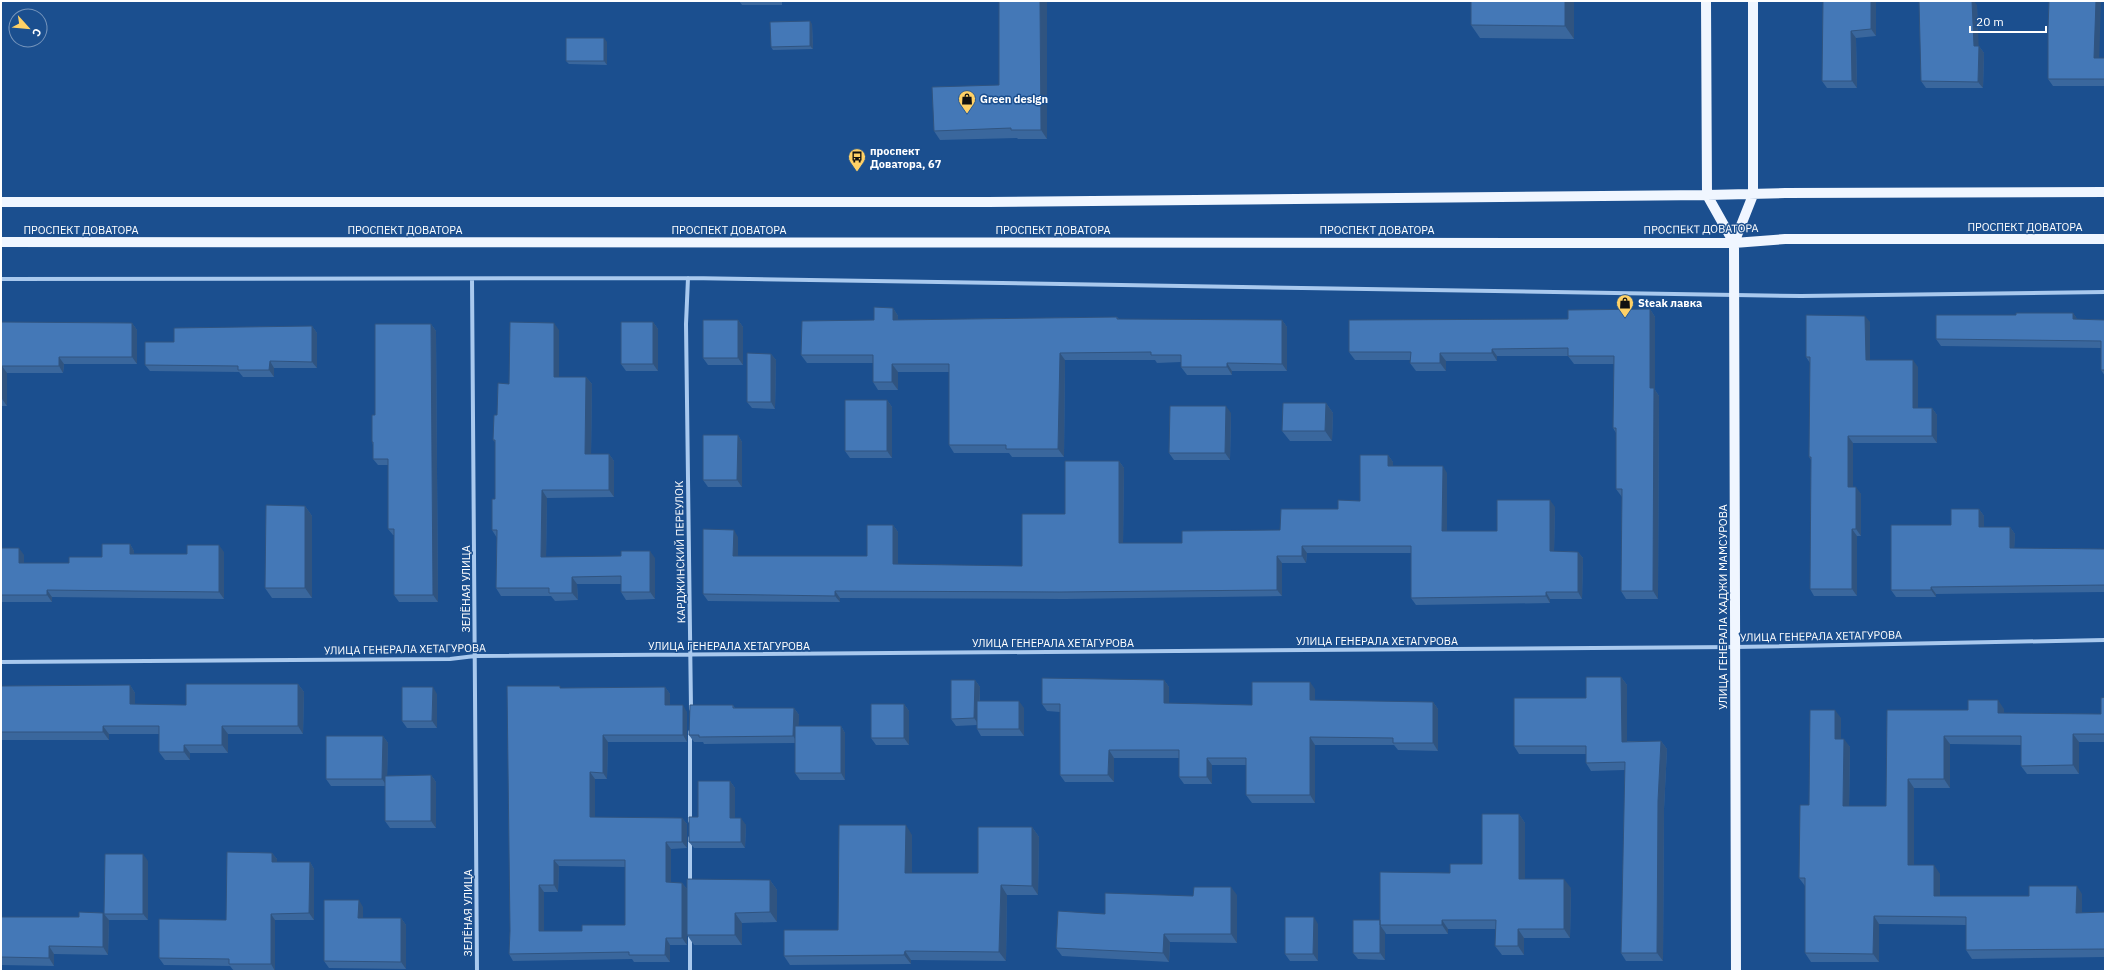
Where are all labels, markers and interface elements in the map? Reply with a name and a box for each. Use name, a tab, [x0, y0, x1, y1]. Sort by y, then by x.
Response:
north arrow	[8, 8, 48, 48]
scale bar	[1970, 8, 2046, 34]
text: 20 m	[1976, 14, 2004, 29]
text: С	[29, 26, 45, 39]
shop icon: Green design	[957, 89, 977, 114]
place label: Green design	[980, 92, 1048, 106]
place label: проспект Доватора, 67	[870, 144, 942, 171]
bus stop icon: проспект Доватора, 67	[847, 147, 867, 172]
street label: ПРОСПЕКТ ДОВАТОРА	[1967, 220, 2083, 234]
street label: ПРОСПЕКТ ДОВАТОРА	[1643, 221, 1759, 237]
street label: ПРОСПЕКТ ДОВАТОРА	[23, 223, 139, 237]
street label: ПРОСПЕКТ ДОВАТОРА	[347, 223, 463, 237]
street label: ПРОСПЕКТ ДОВАТОРА	[671, 223, 787, 237]
street label: ПРОСПЕКТ ДОВАТОРА	[995, 223, 1111, 237]
street label: ПРОСПЕКТ ДОВАТОРА	[1319, 223, 1435, 237]
shop icon: Steak лавка	[1615, 293, 1635, 318]
place label: Steak лавка	[1638, 296, 1702, 310]
street label: КАРДЖИНСКИЙ ПЕРЕУЛОК	[672, 481, 688, 623]
street label: УЛИЦА ГЕНЕРАЛА ХАДЖИ МАМСУРОВА	[1716, 504, 1730, 710]
street label: ЗЕЛЁНАЯ УЛИЦА	[459, 545, 473, 633]
street label: УЛИЦА ГЕНЕРАЛА ХЕТАГУРОВА	[1740, 628, 1902, 644]
street label: УЛИЦА ГЕНЕРАЛА ХЕТАГУРОВА	[1296, 634, 1458, 648]
street label: УЛИЦА ГЕНЕРАЛА ХЕТАГУРОВА	[972, 636, 1134, 650]
street label: УЛИЦА ГЕНЕРАЛА ХЕТАГУРОВА	[648, 639, 810, 653]
street label: УЛИЦА ГЕНЕРАЛА ХЕТАГУРОВА	[324, 641, 486, 657]
street label: ЗЕЛЁНАЯ УЛИЦА	[461, 869, 475, 957]

